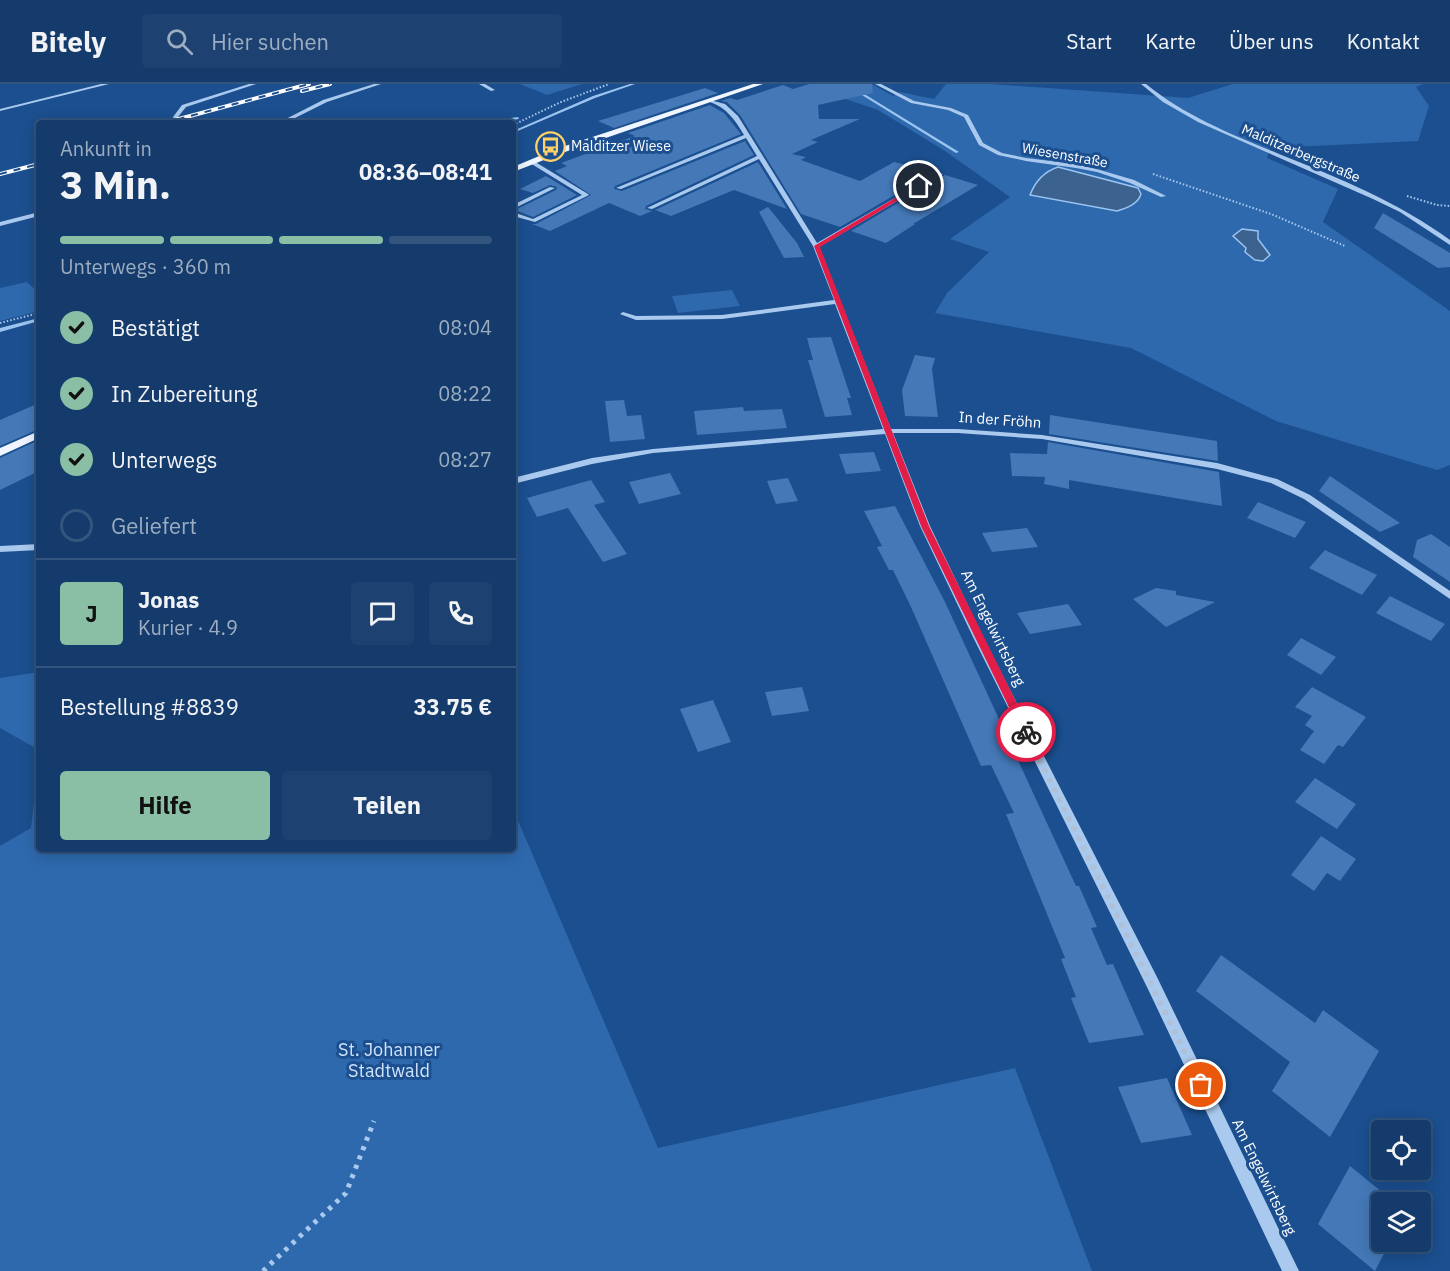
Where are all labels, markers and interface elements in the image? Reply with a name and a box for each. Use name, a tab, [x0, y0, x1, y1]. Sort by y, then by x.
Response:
search box	[142, 14, 562, 68]
text: Bitely	[30, 23, 106, 60]
icon: search	[163, 25, 196, 58]
text: Hier suchen	[211, 27, 329, 56]
text: Start	[1066, 27, 1112, 55]
text: Karte	[1145, 27, 1196, 55]
text: Über uns	[1229, 27, 1314, 55]
text: Kontakt	[1347, 27, 1420, 55]
street label: Malditzerbergstraße	[1239, 120, 1363, 186]
bus stop icon: Malditzer Wiese	[534, 130, 566, 162]
text: Ankunft in	[60, 135, 152, 162]
place label: Malditzer Wiese	[571, 137, 671, 155]
street label: Wiesenstraße	[1021, 139, 1110, 171]
text: 08:36–08:41	[359, 157, 492, 186]
text: 3 Min.	[60, 159, 171, 210]
pin	[893, 160, 944, 211]
icon: home	[902, 169, 935, 202]
text: Unterwegs · 360 m	[60, 253, 231, 280]
icon: check	[60, 311, 93, 344]
text: Bestätigt	[111, 313, 200, 342]
text: 08:04	[438, 314, 492, 341]
icon: check	[60, 377, 93, 410]
text: In Zubereitung	[111, 379, 257, 408]
text: 08:22	[438, 380, 492, 407]
street label: In der Fröhn	[958, 407, 1042, 432]
icon: check	[60, 443, 93, 476]
text: Unterwegs	[111, 445, 218, 474]
text: 08:27	[438, 446, 492, 473]
text: Geliefert	[111, 511, 197, 540]
street label: Am Engelwirtsberg	[957, 567, 1030, 689]
button: chat	[351, 582, 414, 645]
button: phone	[429, 582, 492, 645]
text: Jonas	[138, 585, 199, 614]
text: J	[85, 599, 98, 628]
text: Kurier · 4.9	[138, 614, 238, 641]
text: Bestellung #8839	[60, 692, 239, 721]
text: 33.75 €	[413, 692, 492, 721]
courier	[996, 702, 1056, 762]
icon: bike	[1010, 716, 1043, 749]
button: Hilfe	[60, 771, 270, 840]
button: Teilen	[282, 771, 492, 840]
park label: St. Johanner Stadtwald	[338, 1038, 440, 1082]
pin	[1175, 1059, 1226, 1110]
icon: bag	[1184, 1068, 1217, 1101]
street label: Am Engelwirtsberg	[1228, 1116, 1301, 1238]
map controls	[1371, 1120, 1431, 1252]
button: locate	[1371, 1120, 1431, 1180]
button: layers	[1371, 1192, 1431, 1252]

